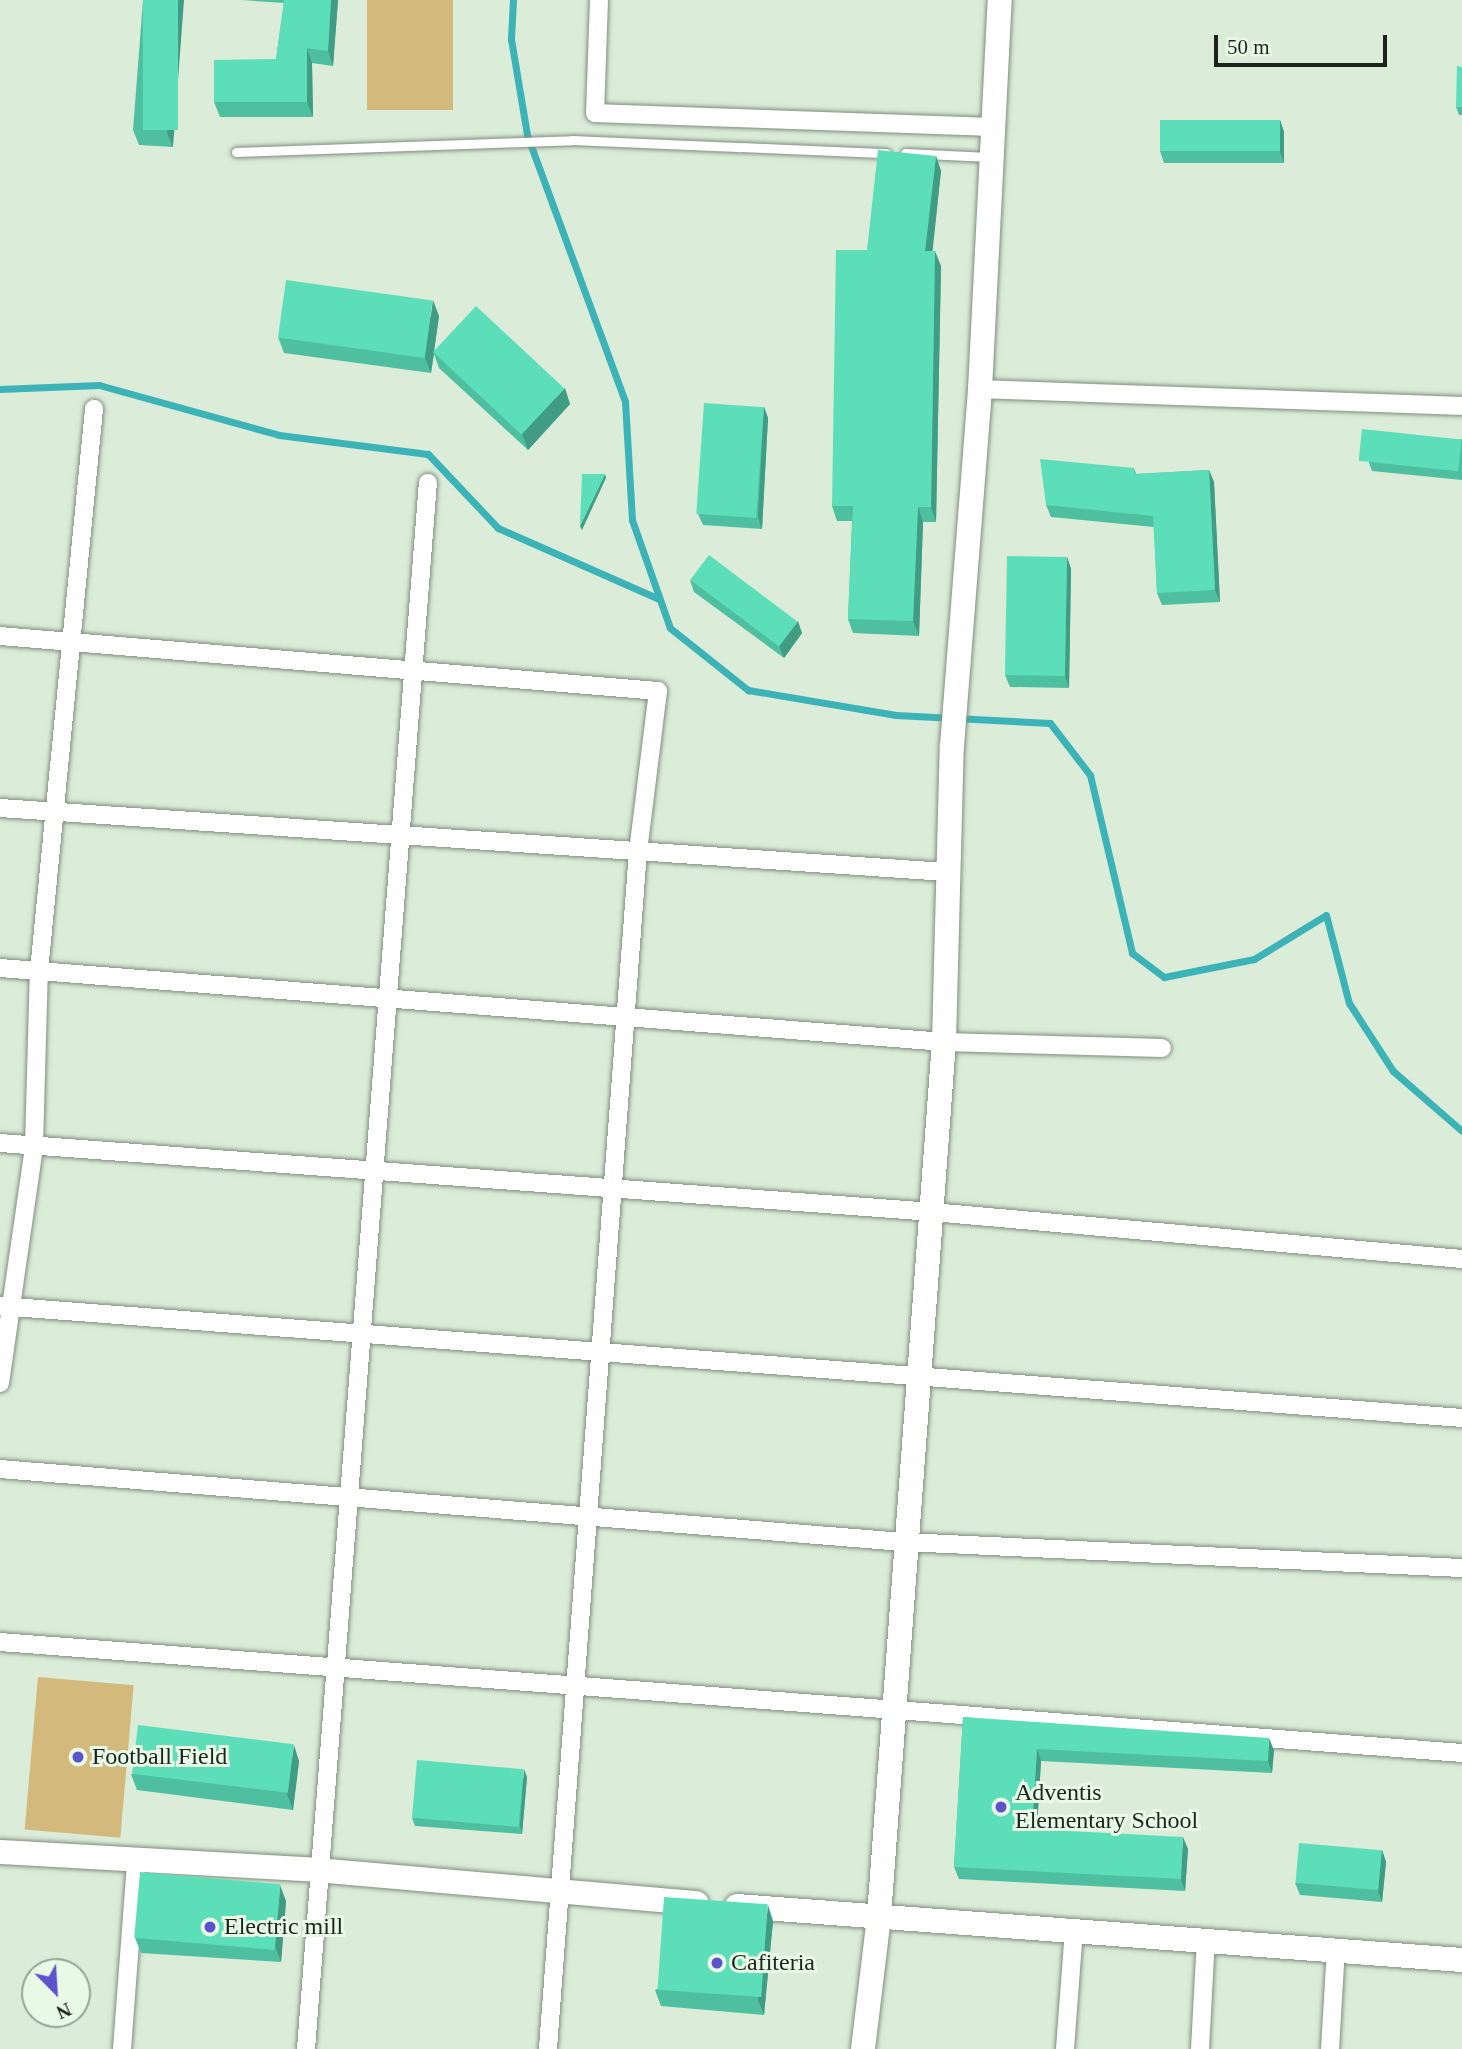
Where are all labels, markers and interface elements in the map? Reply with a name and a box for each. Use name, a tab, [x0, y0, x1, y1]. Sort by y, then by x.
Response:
scale bar	[1217, 21, 1390, 65]
text: 50 m	[1227, 35, 1270, 59]
place label: Football Field	[92, 1743, 227, 1771]
marker: Football Field	[70, 1749, 86, 1765]
place label: Adventis Elementary School	[1015, 1779, 1198, 1835]
marker: Adventis Elementary School	[993, 1799, 1009, 1815]
place label: Electric mill	[224, 1913, 343, 1941]
marker: Electric mill	[202, 1919, 218, 1935]
place label: Cafiteria	[731, 1949, 815, 1977]
marker: Cafiteria	[709, 1955, 725, 1971]
north arrow	[21, 1958, 91, 2028]
text: N	[53, 1998, 74, 2023]

